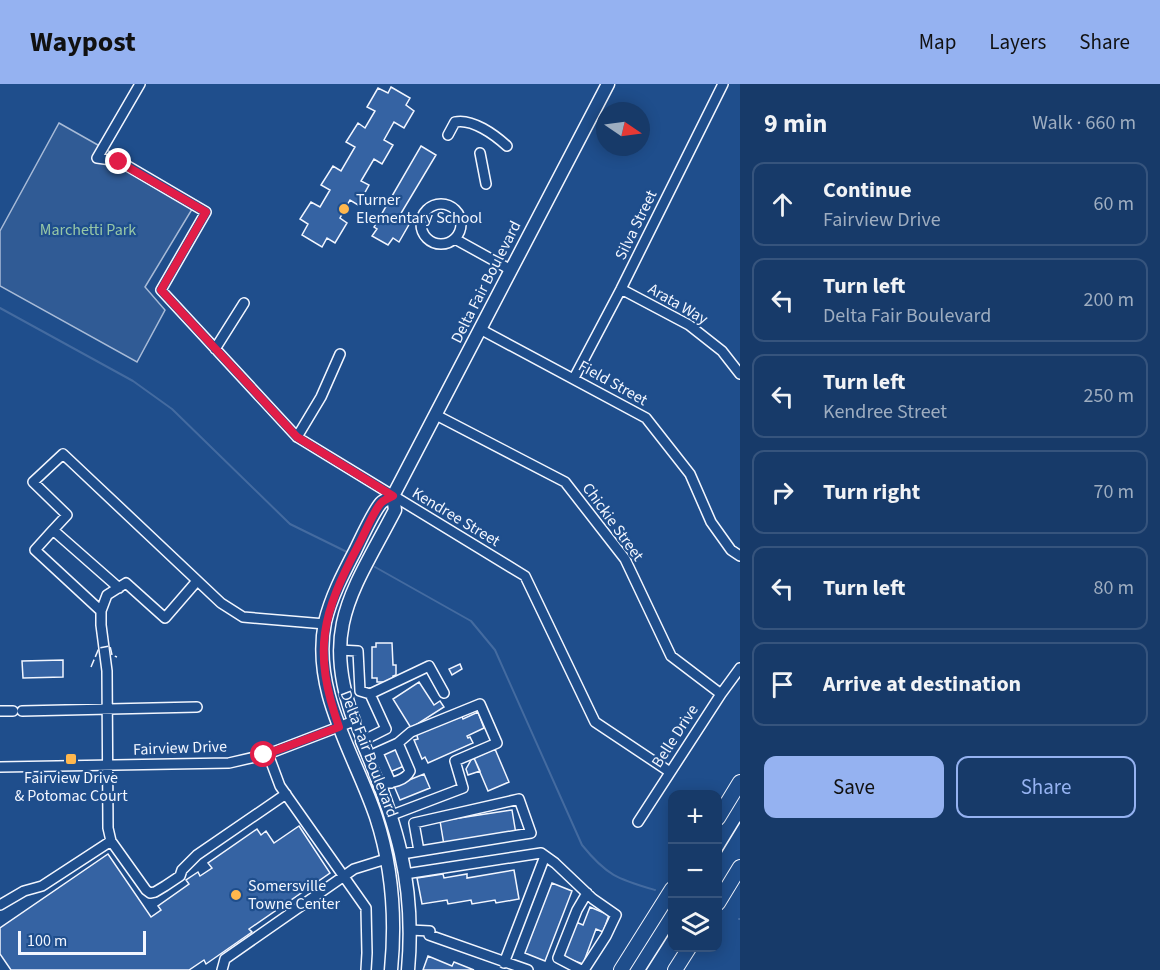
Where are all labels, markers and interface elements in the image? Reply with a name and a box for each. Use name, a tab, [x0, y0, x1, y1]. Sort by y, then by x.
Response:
text: Waypost	[30, 22, 136, 62]
text: Map	[919, 27, 956, 57]
text: Layers	[989, 27, 1046, 57]
text: Share	[1079, 27, 1130, 57]
north arrow	[596, 102, 650, 156]
text: 9 min	[764, 105, 827, 142]
text: Walk · 660 m	[1032, 109, 1136, 137]
route end	[105, 148, 131, 174]
text: Continue	[823, 174, 912, 206]
street label: Silva Street	[610, 186, 663, 264]
icon: ahead	[766, 188, 799, 221]
place label: Turner Elementary School	[356, 189, 482, 229]
text: 60 m	[1094, 190, 1134, 218]
marker: Turner Elementary School	[337, 202, 351, 216]
text: Fairview Drive	[823, 206, 941, 234]
street label: Delta Fair Boulevard	[446, 217, 526, 347]
park label: Marchetti Park	[40, 219, 136, 241]
text: Turn left	[823, 270, 905, 302]
street label: Arata Way	[644, 278, 712, 330]
icon: left	[766, 284, 799, 317]
text: 200 m	[1084, 286, 1134, 314]
text: Delta Fair Boulevard	[823, 302, 991, 330]
street label: Field Street	[574, 355, 652, 411]
text: Turn left	[823, 366, 905, 398]
icon: left	[766, 380, 799, 413]
text: 250 m	[1084, 382, 1134, 410]
text: Kendree Street	[823, 398, 947, 426]
icon: right	[766, 476, 799, 509]
text: Turn right	[823, 476, 920, 508]
street label: Chickie Street	[577, 478, 649, 566]
text: 70 m	[1094, 478, 1134, 506]
street label: Kendree Street	[408, 482, 505, 552]
icon: left	[766, 572, 799, 605]
text: Turn left	[823, 572, 905, 604]
text: 80 m	[1094, 574, 1134, 602]
icon: arrive	[766, 668, 799, 701]
text: Arrive at destination	[823, 668, 1021, 700]
street label: Delta Fair Boulevard	[335, 687, 403, 821]
street label: Belle Drive	[646, 700, 704, 772]
street label: Fairview Drive	[133, 735, 227, 761]
route start	[250, 741, 276, 767]
marker: Fairview Drive & Potomac Court	[64, 752, 78, 766]
button: Save	[764, 756, 944, 818]
button: Share	[956, 756, 1136, 818]
place label: Fairview Drive & Potomac Court	[14, 767, 128, 807]
map controls	[668, 790, 722, 952]
button: +	[668, 790, 722, 844]
button: −	[668, 844, 722, 898]
place label: Somersville Towne Center	[248, 875, 340, 915]
marker: Somersville Towne Center	[229, 888, 243, 902]
button: layers	[668, 898, 722, 952]
scale bar	[18, 928, 146, 956]
text: 100 m	[27, 930, 67, 952]

